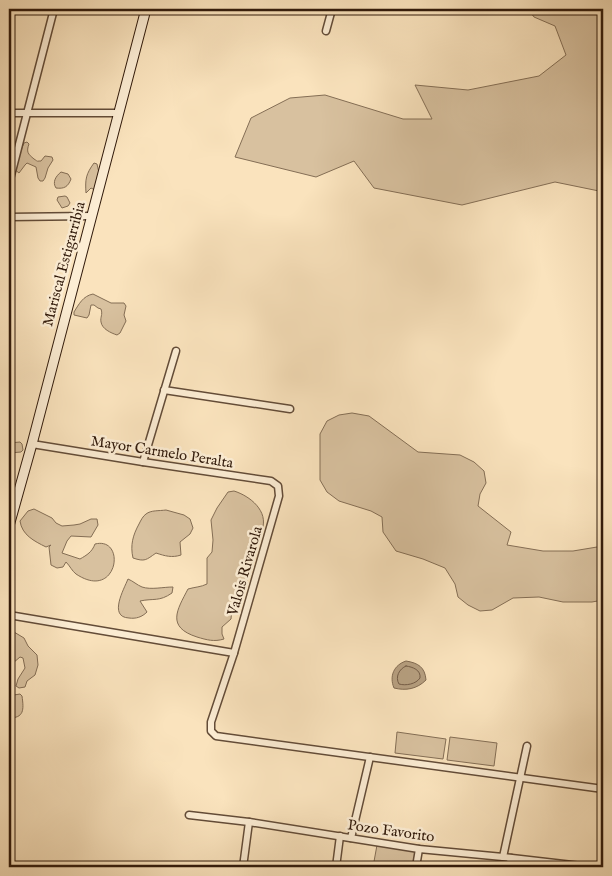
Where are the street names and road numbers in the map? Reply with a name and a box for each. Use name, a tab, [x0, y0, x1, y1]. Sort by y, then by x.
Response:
street label: Mariscal Estigarribia	[38, 199, 90, 329]
street label: Mayor Carmelo Peralta	[89, 431, 235, 473]
street label: Valois Rivarola	[223, 523, 267, 619]
street label: Pozo Favorito	[346, 815, 436, 847]

